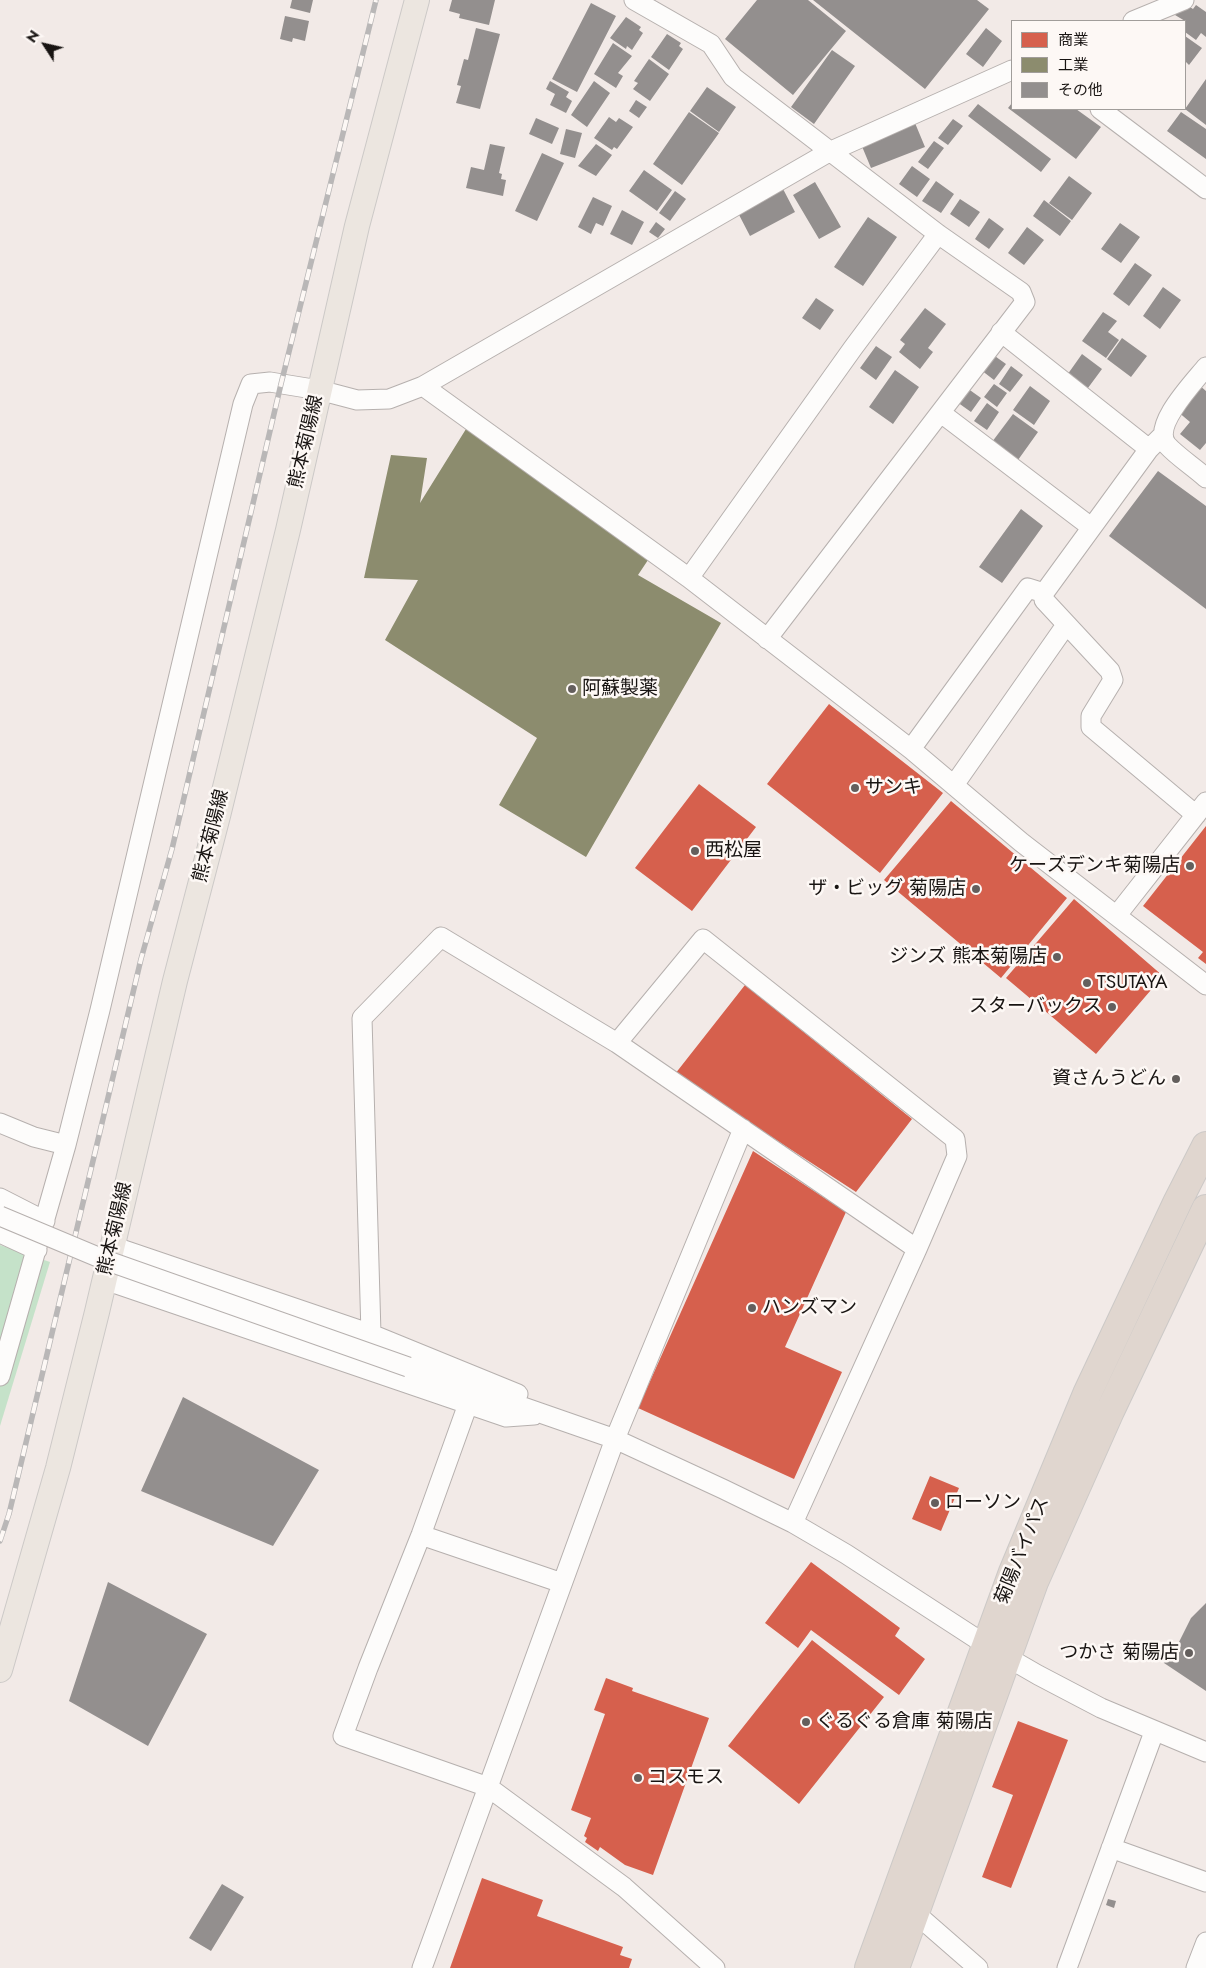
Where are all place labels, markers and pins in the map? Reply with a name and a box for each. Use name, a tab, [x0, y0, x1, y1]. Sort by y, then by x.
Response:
place label: 阿蘇製薬	[582, 678, 658, 700]
marker: 阿蘇製薬	[566, 683, 578, 695]
place label: サンキ	[865, 777, 922, 799]
marker: サンキ	[849, 782, 861, 794]
place label: 西松屋	[705, 840, 762, 862]
marker: 西松屋	[689, 845, 701, 857]
place label: ケーズデンキ菊陽店	[1009, 855, 1180, 877]
marker: ケーズデンキ菊陽店	[1184, 860, 1196, 872]
place label: ザ・ビッグ 菊陽店	[808, 878, 966, 900]
marker: ザ・ビッグ 菊陽店	[970, 883, 982, 895]
place label: ジンズ 熊本菊陽店	[889, 946, 1047, 968]
marker: ジンズ 熊本菊陽店	[1051, 951, 1063, 963]
place label: TSUTAYA	[1097, 972, 1168, 994]
marker: TSUTAYA	[1081, 977, 1093, 989]
place label: スターバックス	[969, 996, 1102, 1018]
marker: スターバックス	[1106, 1001, 1118, 1013]
place label: 資さんうどん	[1052, 1068, 1166, 1090]
marker: 資さんうどん	[1170, 1073, 1182, 1085]
place label: ハンズマン	[762, 1297, 857, 1319]
marker: ハンズマン	[746, 1302, 758, 1314]
place label: ローソン	[945, 1492, 1021, 1514]
marker: ローソン	[929, 1497, 941, 1509]
place label: つかさ 菊陽店	[1059, 1642, 1179, 1664]
marker: つかさ 菊陽店	[1183, 1647, 1195, 1659]
place label: ぐるぐる倉庫 菊陽店	[816, 1711, 993, 1733]
marker: ぐるぐる倉庫 菊陽店	[800, 1716, 812, 1728]
place label: コスモス	[648, 1767, 724, 1789]
marker: コスモス	[632, 1772, 644, 1784]

